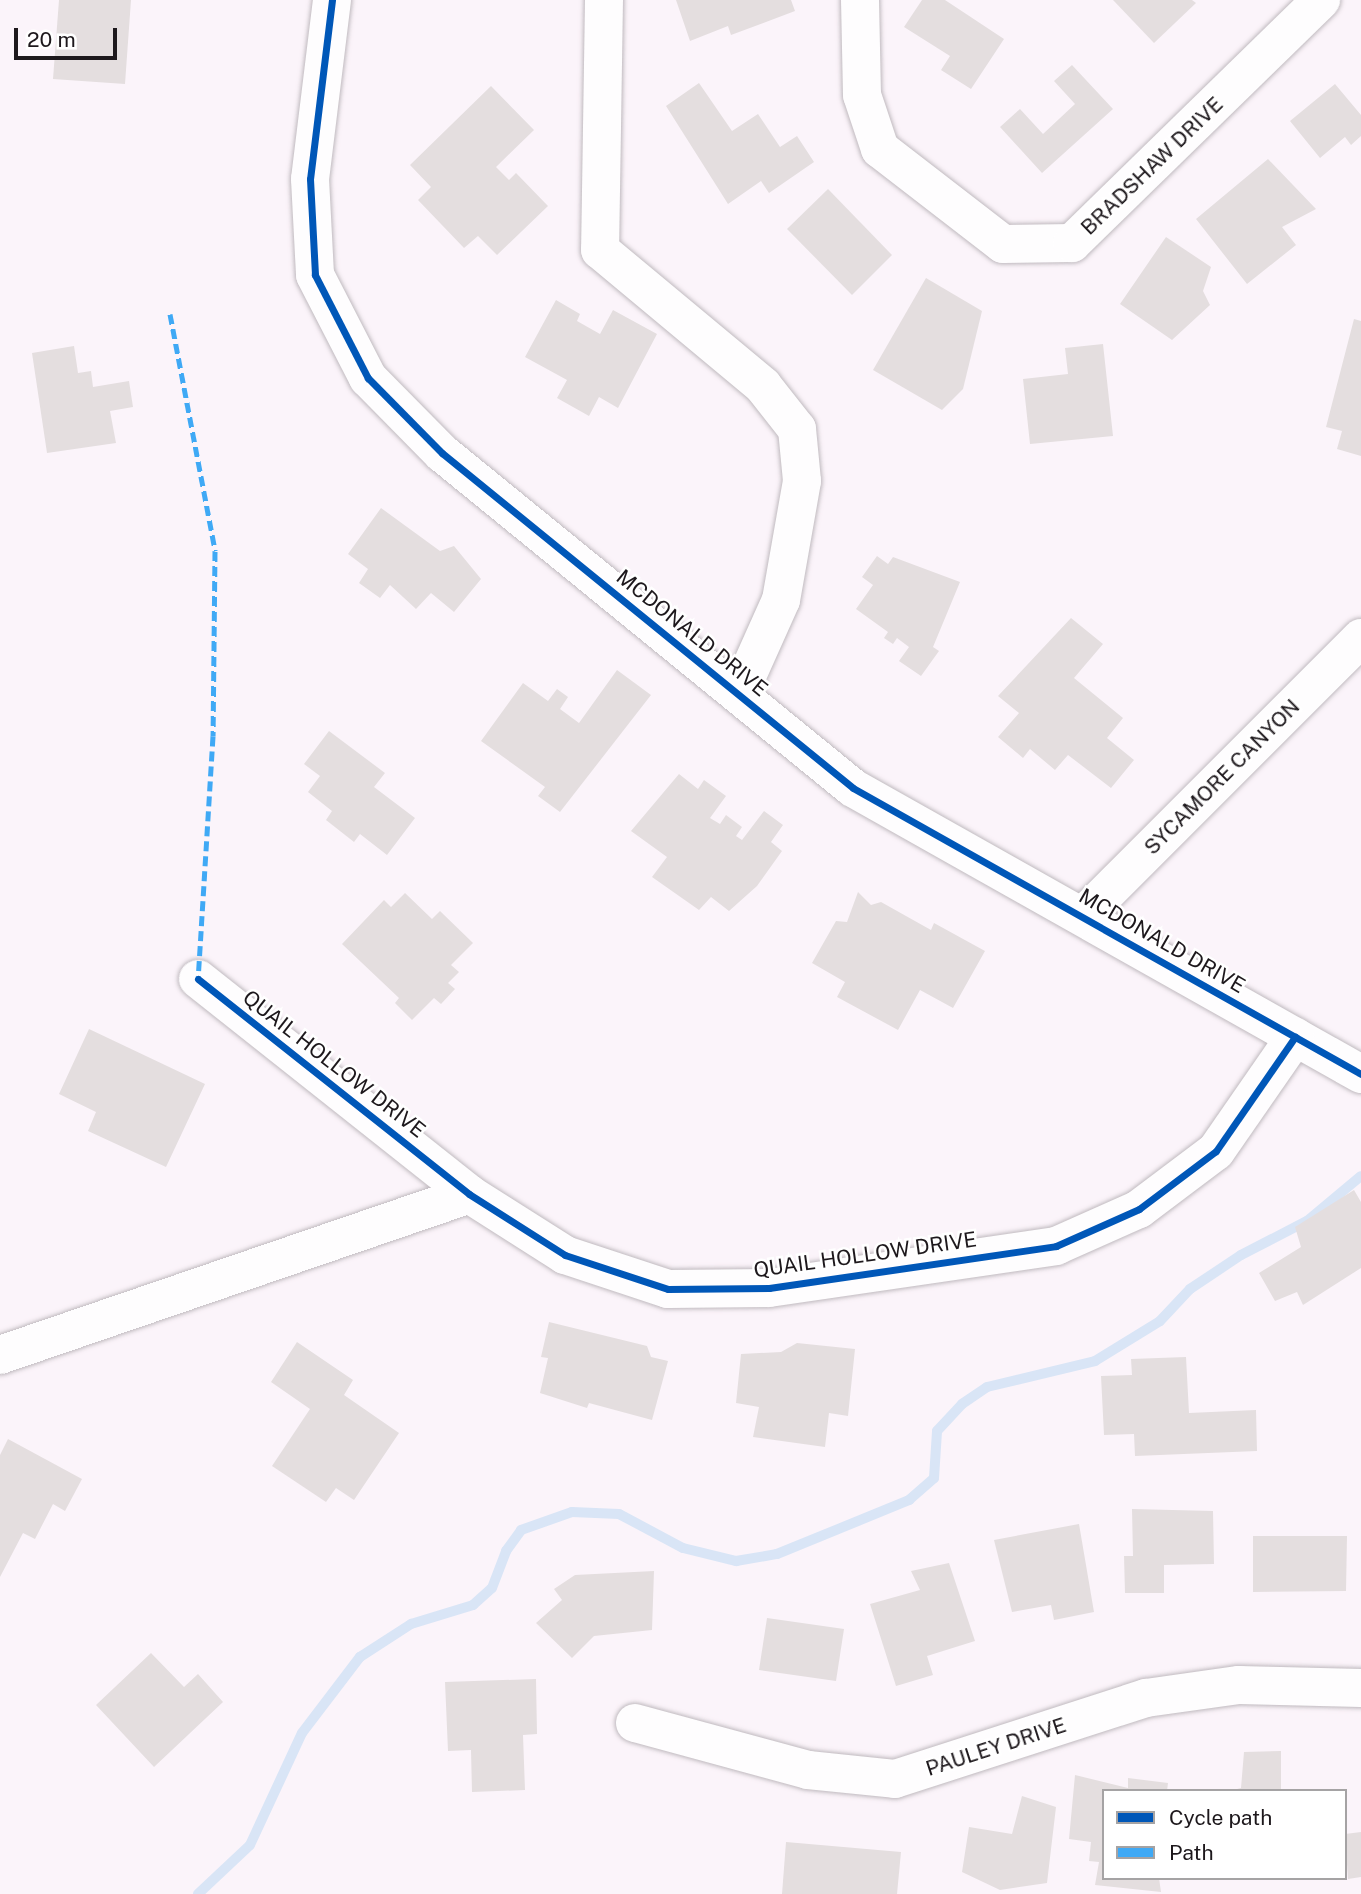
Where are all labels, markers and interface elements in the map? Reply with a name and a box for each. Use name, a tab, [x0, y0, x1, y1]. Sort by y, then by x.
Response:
scale bar	[18, 14, 121, 58]
text: 20 m	[27, 27, 76, 52]
street label: BRADSHAW DRIVE	[1076, 92, 1228, 240]
street label: MCDONALD DRIVE	[611, 564, 773, 702]
street label: SYCAMORE CANYON	[1139, 694, 1305, 860]
street label: MCDONALD DRIVE	[1075, 883, 1249, 999]
street label: QUAIL HOLLOW DRIVE	[238, 985, 430, 1143]
street label: QUAIL HOLLOW DRIVE	[752, 1227, 978, 1283]
street label: PAULEY DRIVE	[923, 1712, 1069, 1782]
legend	[1102, 1789, 1347, 1880]
text: Cycle path	[1169, 1805, 1272, 1830]
text: Path	[1169, 1840, 1214, 1865]

